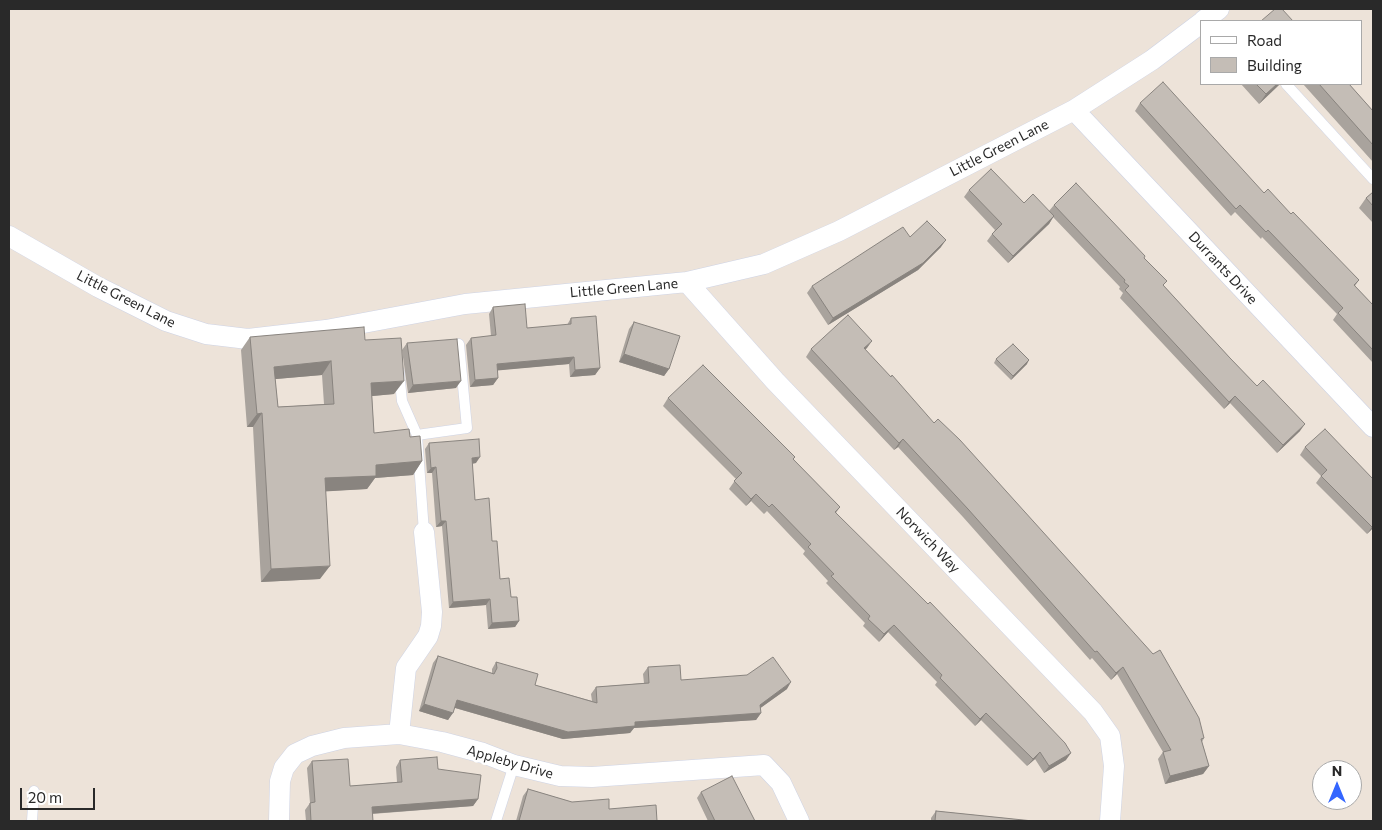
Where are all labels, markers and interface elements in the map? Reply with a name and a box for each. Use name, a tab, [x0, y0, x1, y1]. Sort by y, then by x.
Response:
legend	[1200, 20, 1362, 85]
text: Road	[1247, 31, 1282, 49]
text: Building	[1247, 56, 1302, 74]
street label: Little Green Lane	[947, 116, 1051, 180]
street label: Durrants Drive	[1185, 228, 1261, 308]
street label: Little Green Lane	[74, 267, 178, 331]
street label: Little Green Lane	[569, 275, 679, 301]
street label: Norwich Way	[892, 504, 964, 576]
street label: Appleby Drive	[465, 742, 555, 782]
north arrow	[1312, 760, 1362, 810]
text: N	[1332, 762, 1342, 779]
scale bar	[22, 778, 98, 810]
text: 20 m	[28, 788, 62, 806]

